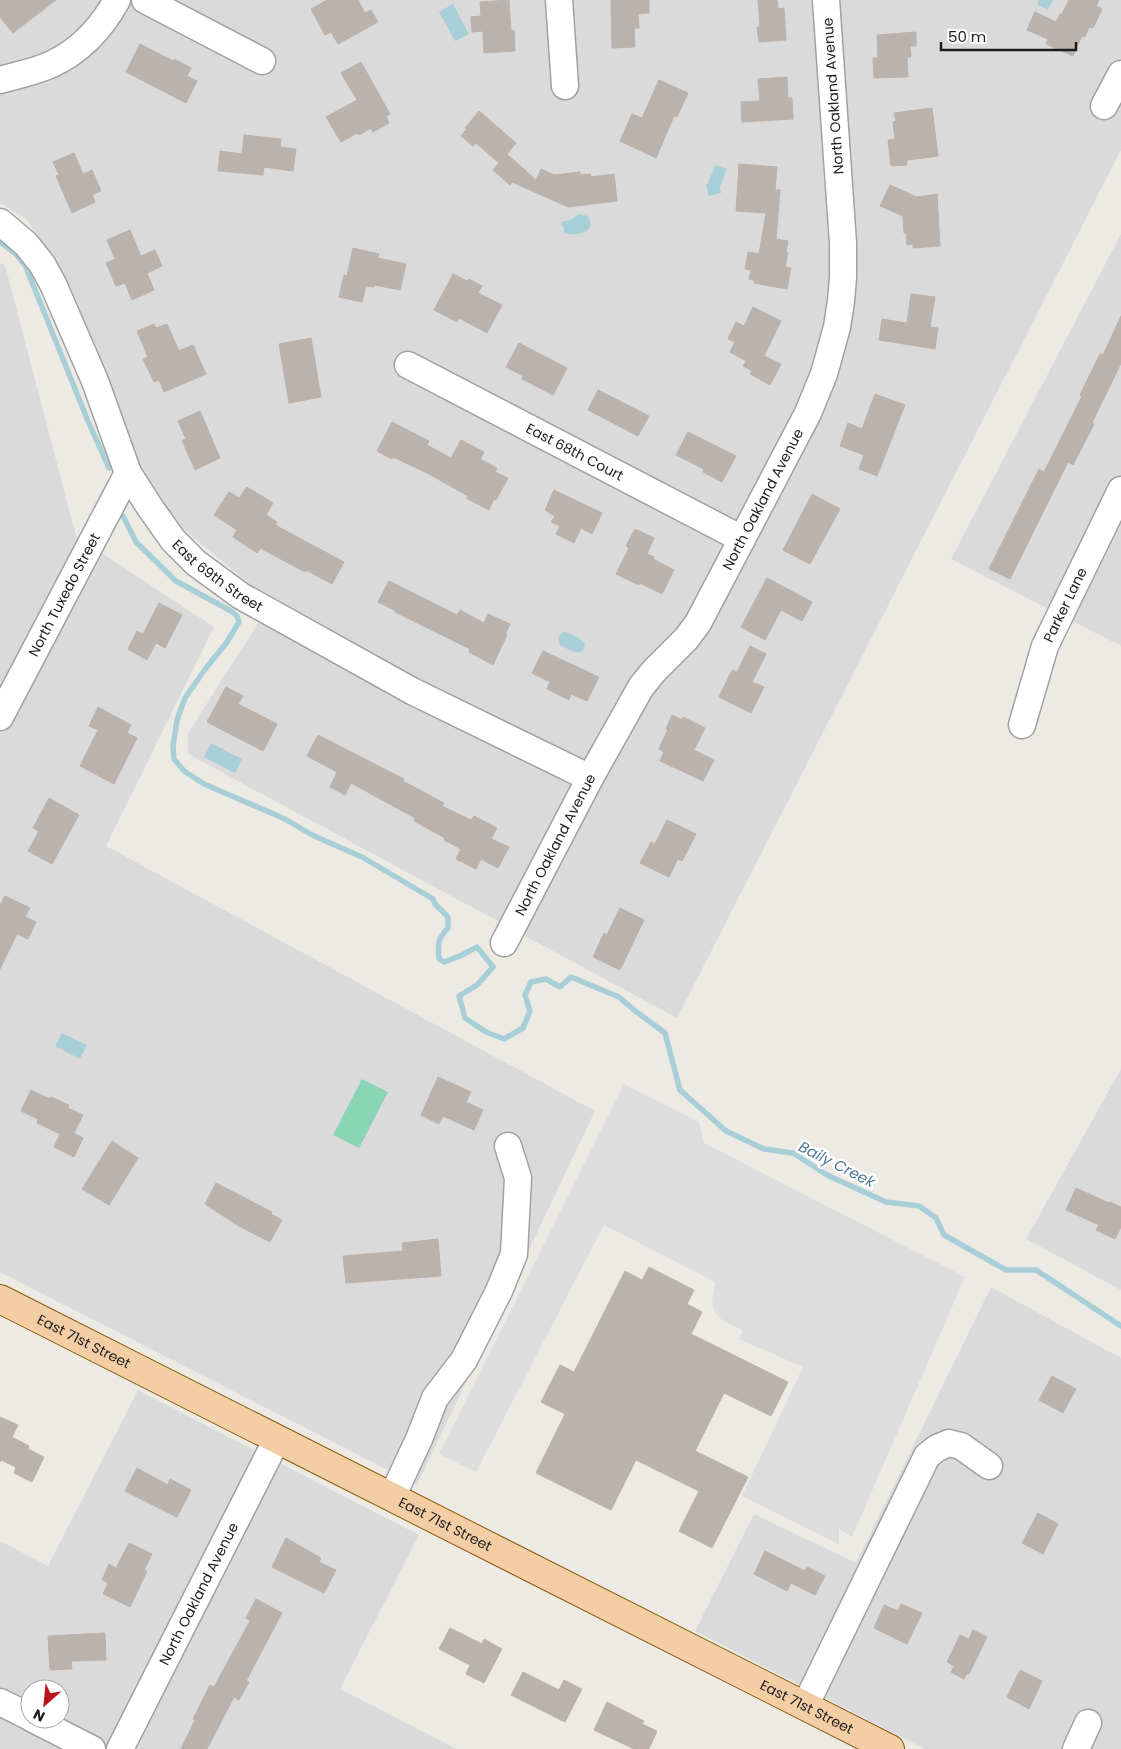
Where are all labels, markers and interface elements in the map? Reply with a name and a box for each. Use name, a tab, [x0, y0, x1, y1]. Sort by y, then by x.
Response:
street label: North Oakland Avenue	[818, 17, 848, 175]
scale bar	[941, 20, 1076, 52]
text: 50 m	[948, 26, 986, 47]
street label: East 68th Court	[522, 418, 627, 486]
street label: North Oakland Avenue	[717, 425, 808, 574]
street label: North Tuxedo Street	[23, 529, 105, 660]
street label: East 69th Street	[168, 535, 267, 616]
street label: Parker Lane	[1038, 564, 1092, 646]
street label: North Oakland Avenue	[510, 770, 601, 919]
water label: Baily Creek	[795, 1136, 880, 1193]
street label: East 71st Street	[34, 1309, 134, 1373]
street label: East 71st Street	[395, 1492, 495, 1556]
street label: North Oakland Avenue	[154, 1519, 243, 1668]
street label: East 71st Street	[757, 1675, 857, 1739]
north arrow	[20, 1679, 70, 1729]
text: N	[30, 1704, 48, 1727]

